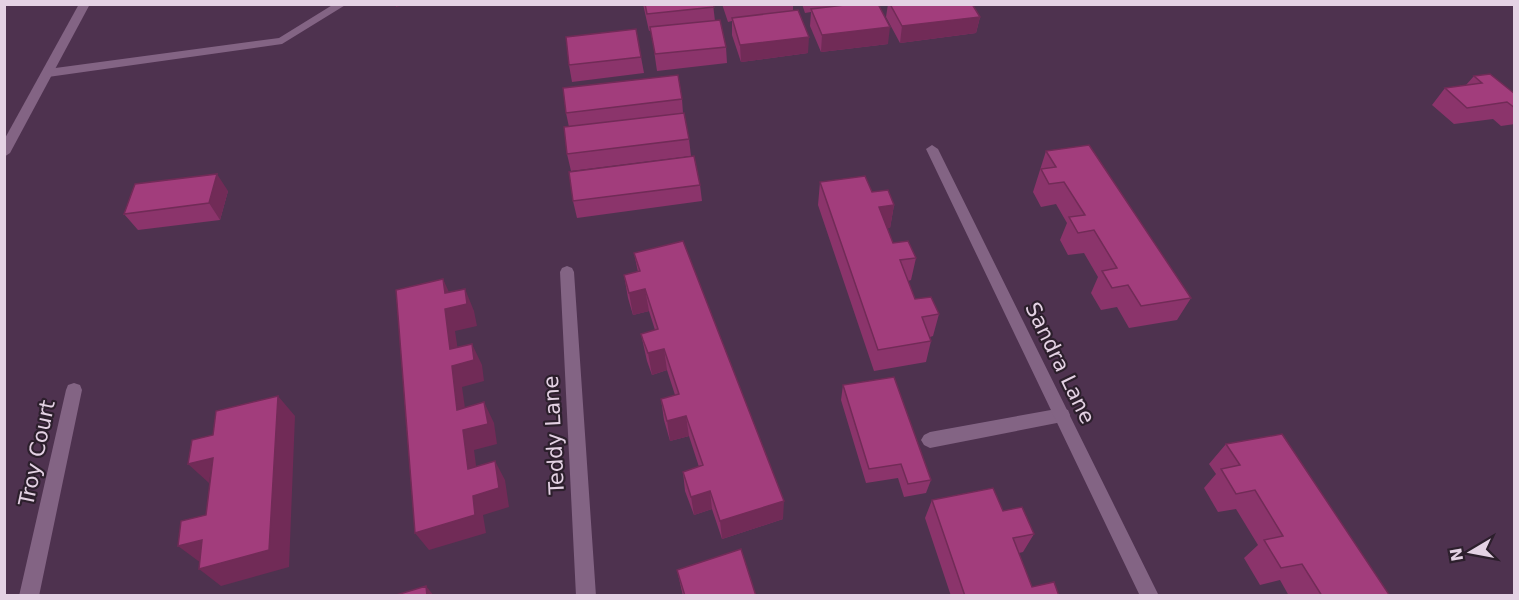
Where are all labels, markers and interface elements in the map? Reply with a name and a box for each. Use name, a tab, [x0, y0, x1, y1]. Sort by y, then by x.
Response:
street label: Sandra Lane	[1020, 298, 1100, 428]
street label: Teddy Lane	[539, 375, 569, 496]
street label: Troy Court	[14, 398, 60, 509]
north arrow	[1441, 522, 1501, 582]
text: N	[1446, 546, 1467, 563]

